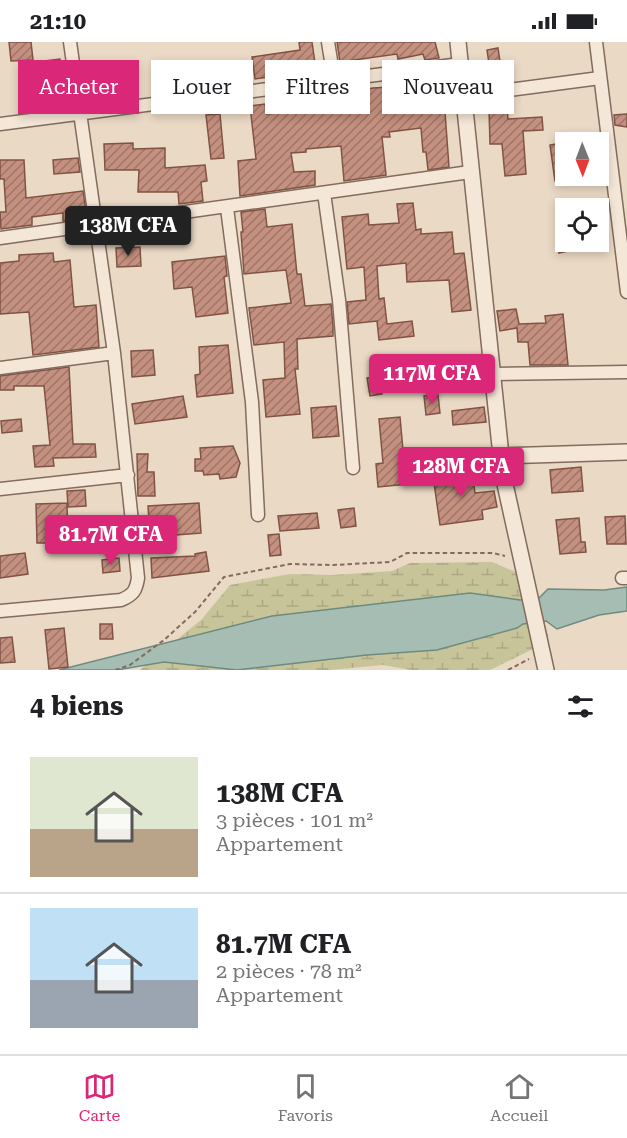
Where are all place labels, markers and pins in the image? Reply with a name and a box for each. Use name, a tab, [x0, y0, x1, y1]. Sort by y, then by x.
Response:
pin: 138M CFA	[66, 206, 190, 257]
pin: 117M CFA	[370, 354, 494, 405]
pin: 128M CFA	[399, 447, 523, 498]
pin: 81.7M CFA	[42, 515, 180, 566]

